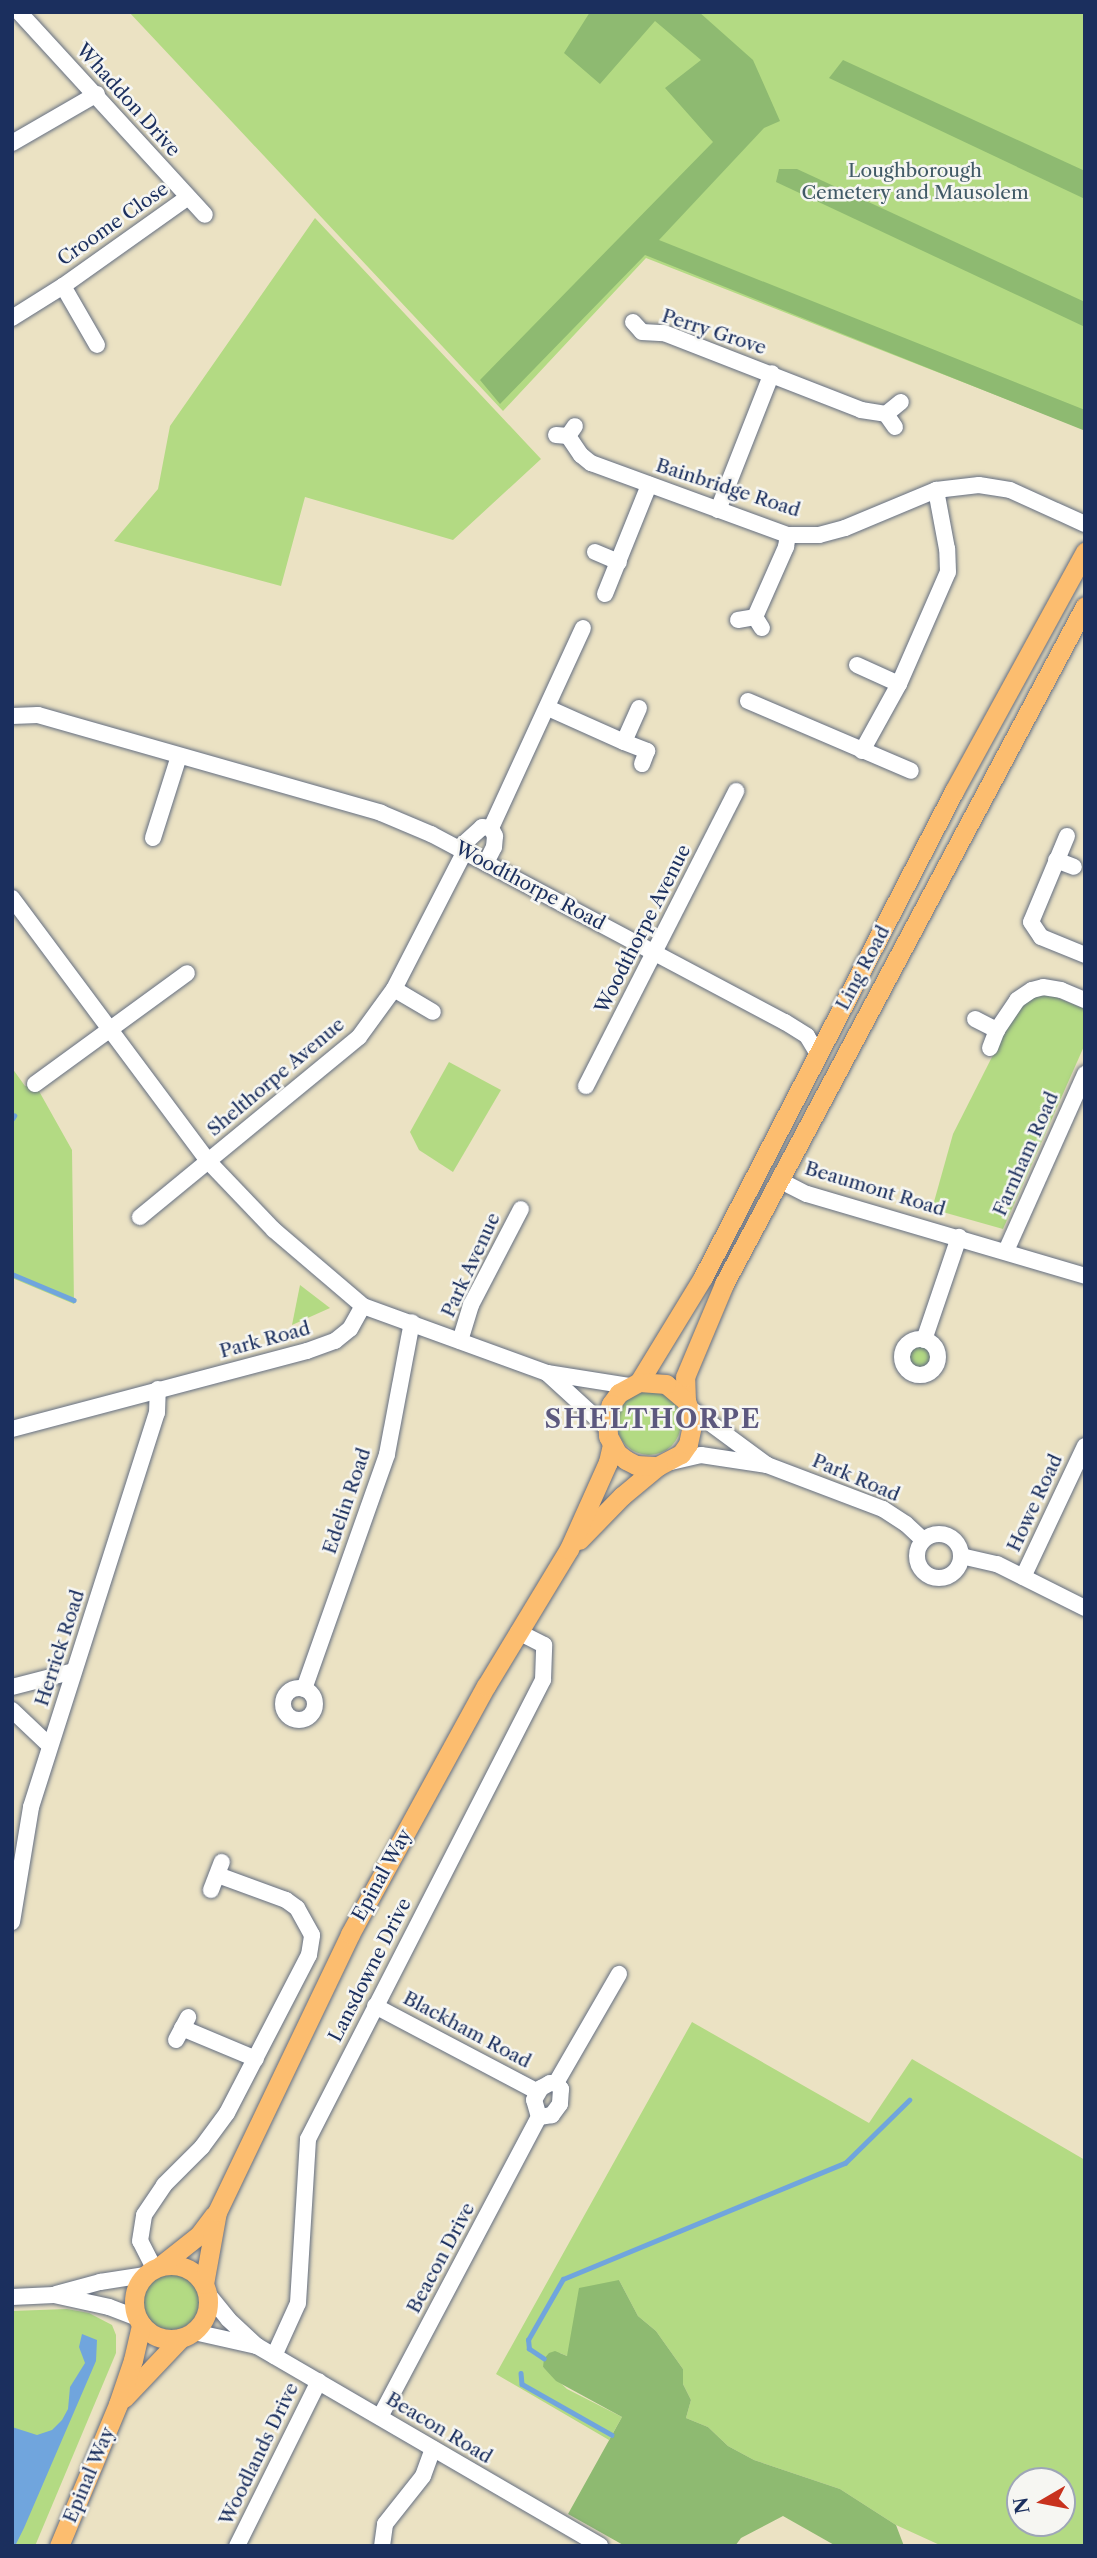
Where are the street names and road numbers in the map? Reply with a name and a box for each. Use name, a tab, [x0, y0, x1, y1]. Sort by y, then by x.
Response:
street label: Whaddon Drive	[71, 39, 185, 161]
street label: Croome Close	[53, 177, 173, 271]
street label: Perry Grove	[659, 304, 769, 360]
street label: Bainbridge Road	[653, 454, 803, 522]
street label: Woodthorpe Road	[451, 837, 609, 935]
street label: Woodthorpe Avenue	[590, 840, 696, 1018]
street label: Ling Road	[831, 922, 895, 1014]
street label: Shelthorpe Avenue	[202, 1013, 350, 1141]
street label: Farnham Road	[988, 1089, 1064, 1219]
street label: Beaumont Road	[802, 1157, 948, 1221]
street label: Park Avenue	[437, 1209, 505, 1321]
street label: Park Road	[217, 1317, 313, 1363]
street label: Edelin Road	[318, 1445, 376, 1557]
street label: Park Road	[809, 1449, 903, 1507]
street label: Howe Road	[1003, 1451, 1067, 1555]
street label: Herrick Road	[30, 1587, 90, 1709]
street label: Epinal Way	[347, 1825, 417, 1925]
street label: Lansdowne Drive	[324, 1894, 416, 2046]
street label: Blackham Road	[399, 1987, 535, 2073]
street label: Beacon Drive	[402, 2199, 480, 2317]
street label: Woodlands Drive	[215, 2379, 303, 2529]
street label: Beacon Road	[382, 2387, 496, 2469]
street label: Epinal Way	[58, 2423, 120, 2527]

